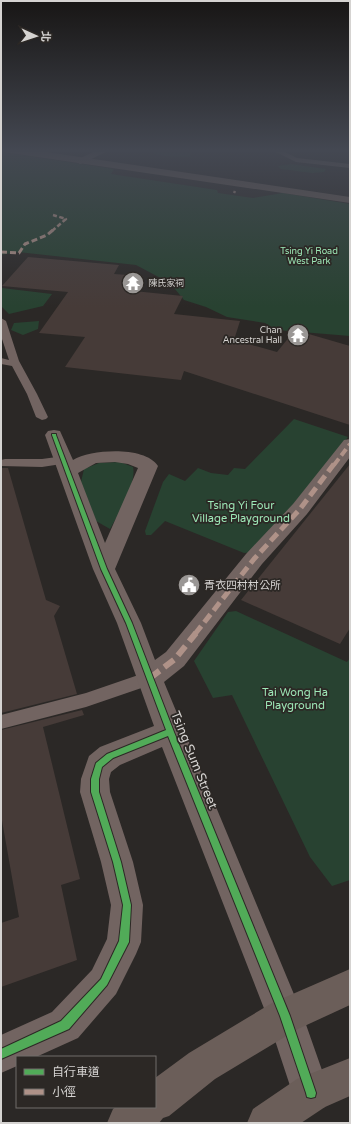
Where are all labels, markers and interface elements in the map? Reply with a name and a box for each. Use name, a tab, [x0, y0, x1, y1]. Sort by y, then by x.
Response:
north arrow	[16, 16, 56, 56]
text: 北	[39, 31, 52, 42]
park label: Tsing Yi Road West Park	[280, 246, 338, 267]
temple icon: 陳氏家祠	[120, 270, 146, 296]
place label: 陳氏家祠	[148, 278, 184, 289]
temple icon: Chan Ancestral Hall	[285, 322, 311, 348]
place label: Chan Ancestral Hall	[223, 325, 282, 346]
park label: Tsing Yi Four Village Playground	[192, 499, 290, 525]
public building icon: 青衣四村村公所	[176, 572, 202, 598]
place label: 青衣四村村公所	[204, 579, 281, 592]
park label: Tai Wong Ha Playground	[262, 686, 328, 712]
street label: Tsing Sum Street	[167, 709, 221, 811]
legend	[16, 1056, 156, 1108]
text: 自行車道	[52, 1065, 100, 1079]
text: 小徑	[52, 1085, 76, 1099]

